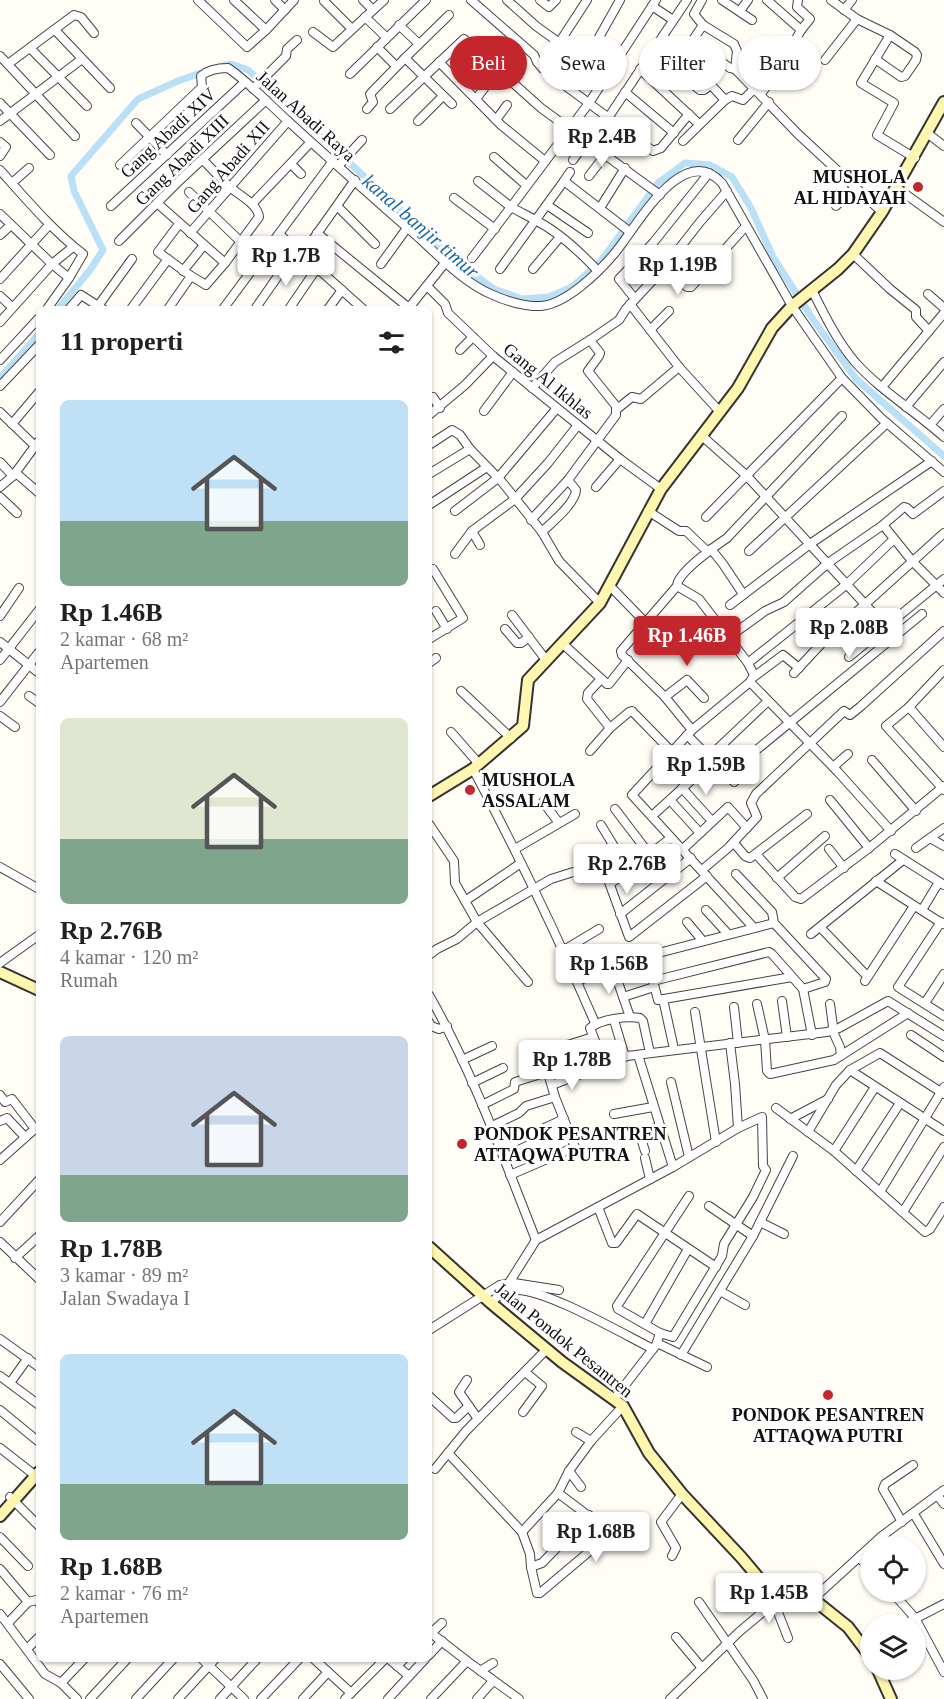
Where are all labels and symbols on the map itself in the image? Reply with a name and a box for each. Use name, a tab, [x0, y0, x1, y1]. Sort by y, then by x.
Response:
street label: Jalan Abadi Raya	[253, 66, 360, 166]
street label: Gang Abadi XIV	[116, 84, 220, 182]
street label: Gang Abadi XIII	[130, 110, 234, 210]
street label: Gang Abadi XII	[181, 116, 275, 218]
pin: Rp 2.4B	[547, 117, 657, 168]
place label: MUSHOLA AL HIDAYAH	[794, 167, 906, 208]
water label: kanal banjir timur	[358, 170, 484, 283]
marker: MUSHOLA AL HIDAYAH	[911, 180, 925, 194]
pin: Rp 1.7B	[231, 236, 341, 287]
pin: Rp 1.19B	[616, 245, 740, 296]
street label: Gang Al Ikhlas	[499, 339, 597, 423]
pin: Rp 2.08B	[787, 608, 911, 659]
pin: Rp 1.46B	[625, 616, 749, 667]
pin: Rp 1.59B	[644, 745, 768, 796]
place label: MUSHOLA ASSALAM	[482, 770, 575, 811]
marker: MUSHOLA ASSALAM	[463, 783, 477, 797]
pin: Rp 2.76B	[565, 844, 689, 895]
pin: Rp 1.56B	[547, 944, 671, 995]
pin: Rp 1.78B	[510, 1040, 634, 1091]
place label: PONDOK PESANTREN ATTAQWA PUTRA	[474, 1124, 667, 1165]
marker: PONDOK PESANTREN ATTAQWA PUTRA	[455, 1137, 469, 1151]
street label: Jalan Pondok Pesantren	[491, 1278, 637, 1402]
marker: PONDOK PESANTREN ATTAQWA PUTRI	[821, 1388, 835, 1402]
place label: PONDOK PESANTREN ATTAQWA PUTRI	[732, 1405, 924, 1446]
pin: Rp 1.68B	[534, 1512, 658, 1563]
pin: Rp 1.45B	[707, 1573, 831, 1624]

